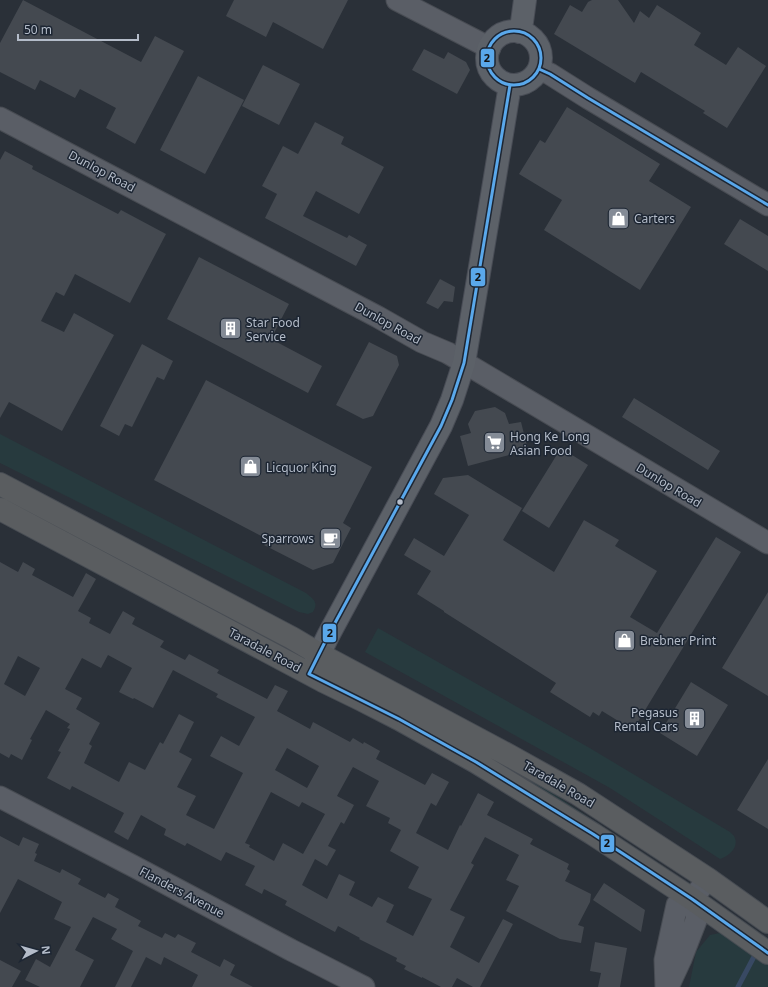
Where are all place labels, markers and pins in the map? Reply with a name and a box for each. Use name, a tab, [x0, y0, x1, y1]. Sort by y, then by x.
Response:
shop icon: Carters	[605, 205, 631, 231]
place label: Carters	[634, 210, 675, 227]
place label: Star Food Service	[246, 314, 300, 345]
building icon: Star Food Service	[218, 316, 244, 342]
place label: Hong Ke Long Asian Food	[510, 428, 590, 459]
supermarket icon: Hong Ke Long Asian Food	[481, 430, 507, 456]
shop icon: Licquor King	[237, 454, 263, 480]
place label: Licquor King	[266, 459, 337, 476]
unlabelled marker	[395, 497, 405, 507]
cafe icon: Sparrows	[317, 525, 343, 551]
place label: Sparrows	[261, 530, 314, 547]
shop icon: Brebner Print	[612, 627, 638, 653]
place label: Brebner Print	[640, 632, 717, 649]
place label: Pegasus Rental Cars	[614, 704, 678, 735]
building icon: Pegasus Rental Cars	[681, 706, 707, 732]

